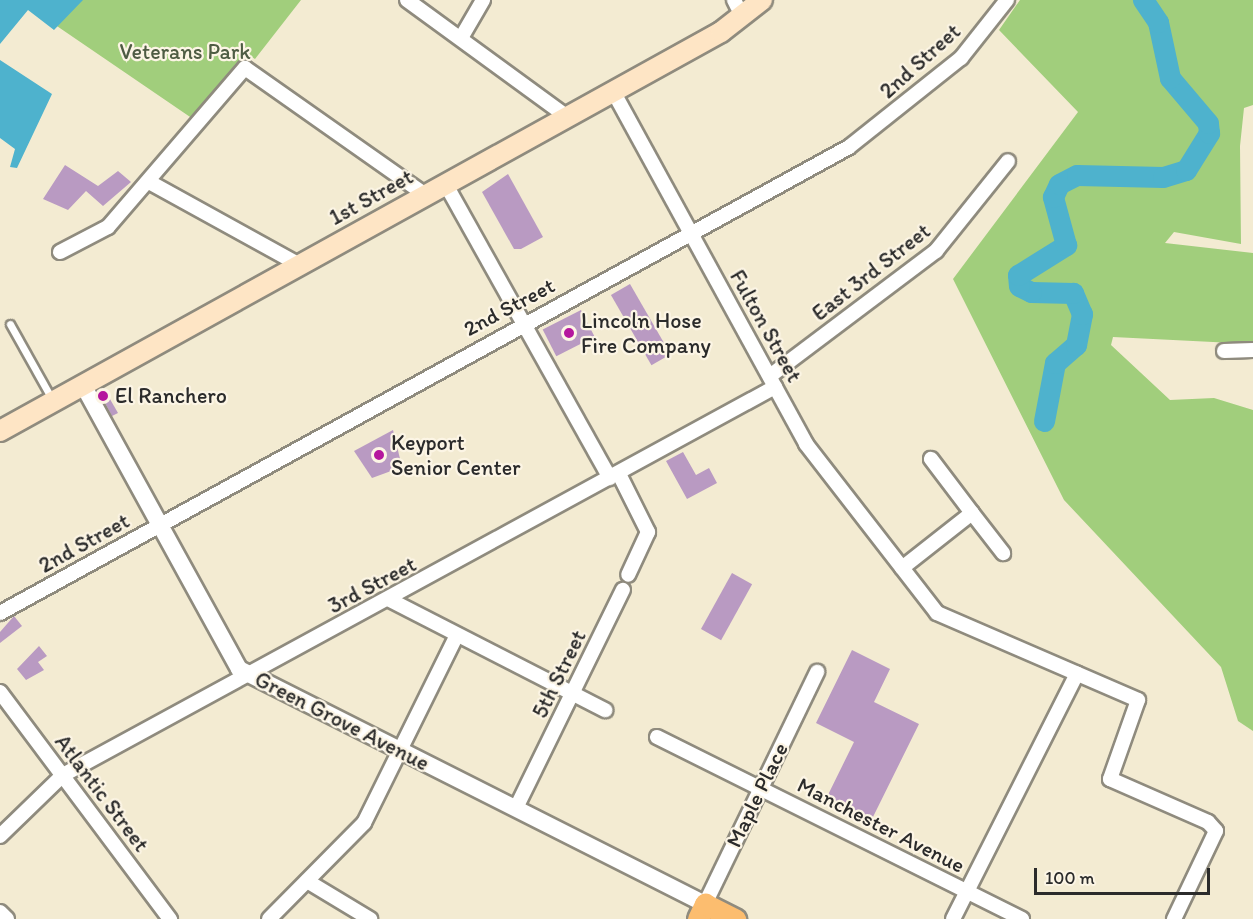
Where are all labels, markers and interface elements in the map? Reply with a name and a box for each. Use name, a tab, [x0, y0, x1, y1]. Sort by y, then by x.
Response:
street label: 2nd Street	[874, 18, 966, 104]
park label: Veterans Park	[119, 39, 251, 65]
street label: 1st Street	[325, 163, 417, 231]
street label: East 3rd Street	[807, 218, 935, 326]
street label: Fulton Street	[724, 265, 808, 387]
street label: 2nd Street	[459, 272, 559, 342]
place label: Lincoln Hose Fire Company	[581, 307, 710, 358]
marker: Lincoln Hose Fire Company	[562, 326, 576, 340]
place label: El Ranchero	[115, 383, 228, 409]
marker: El Ranchero	[96, 389, 110, 403]
place label: Keyport Senior Center	[391, 429, 521, 481]
marker: Keyport Senior Center	[372, 448, 386, 462]
street label: 2nd Street	[34, 507, 134, 579]
street label: 3rd Street	[324, 551, 420, 619]
street label: 5th Street	[526, 626, 592, 722]
street label: Green Grove Avenue	[251, 666, 433, 776]
street label: Atlantic Street	[49, 729, 155, 857]
street label: Maple Place	[720, 739, 794, 851]
street label: Manchester Avenue	[793, 771, 969, 879]
scale bar	[1037, 856, 1212, 894]
text: 100 m	[1045, 867, 1095, 889]

